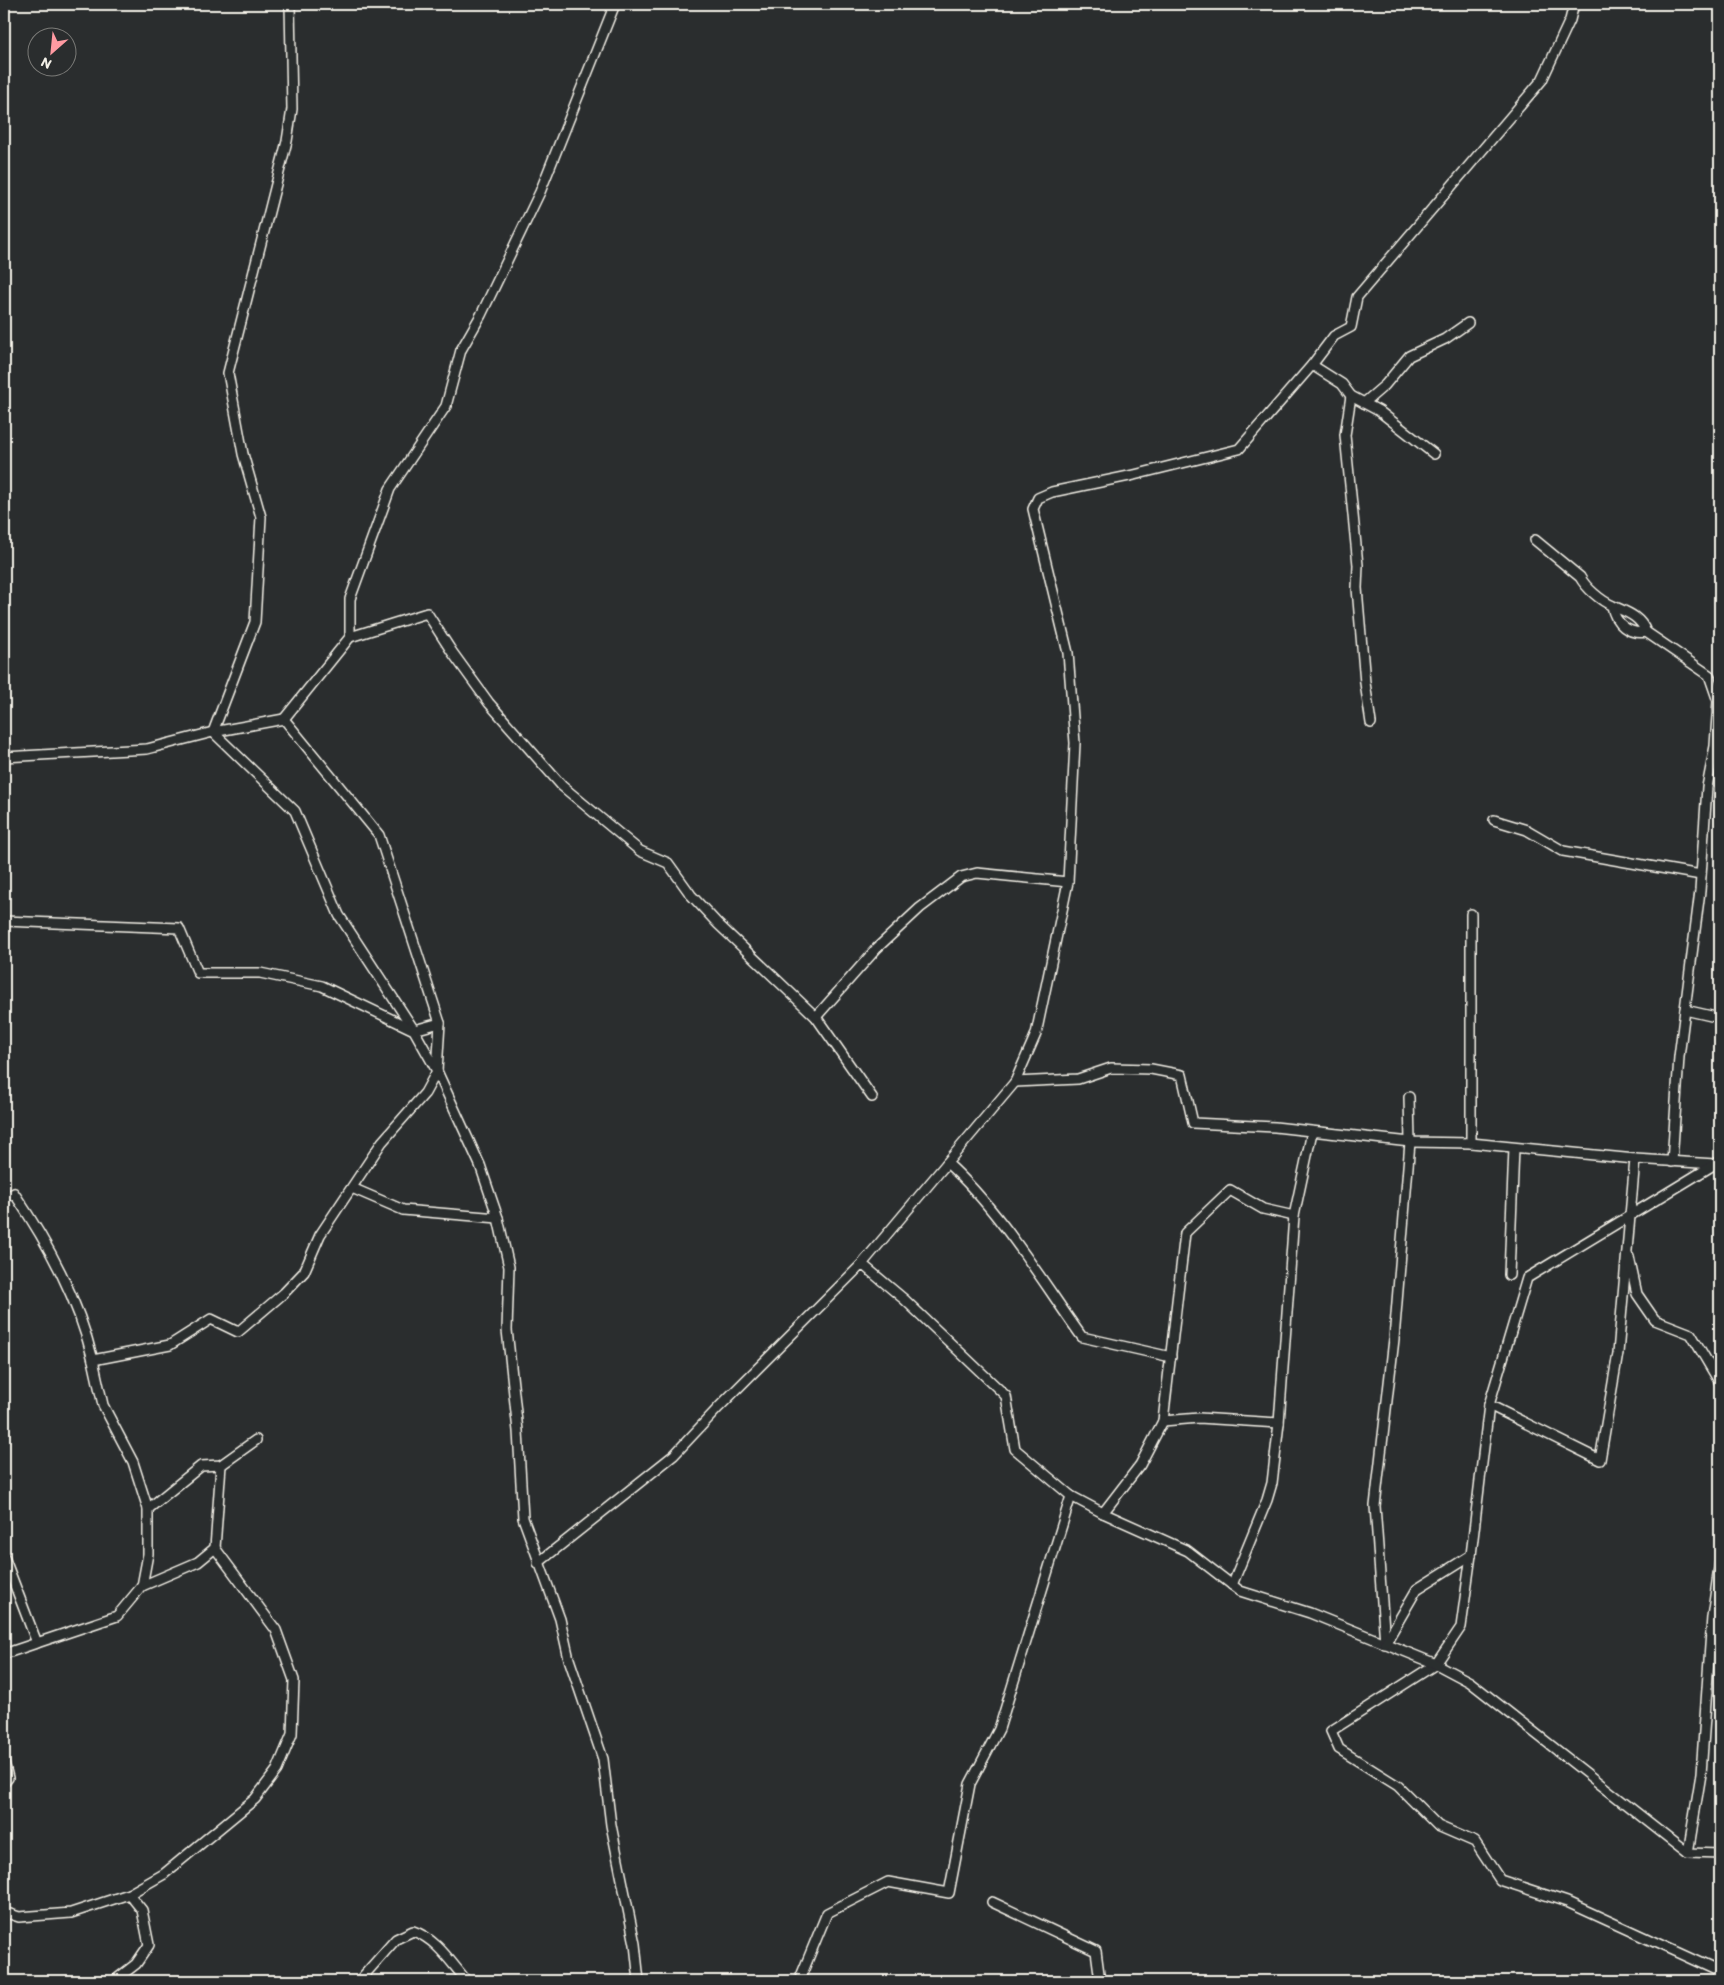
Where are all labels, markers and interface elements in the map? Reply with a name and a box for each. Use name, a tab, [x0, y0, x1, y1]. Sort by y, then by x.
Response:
north arrow	[28, 28, 78, 78]
text: N	[38, 53, 54, 73]

